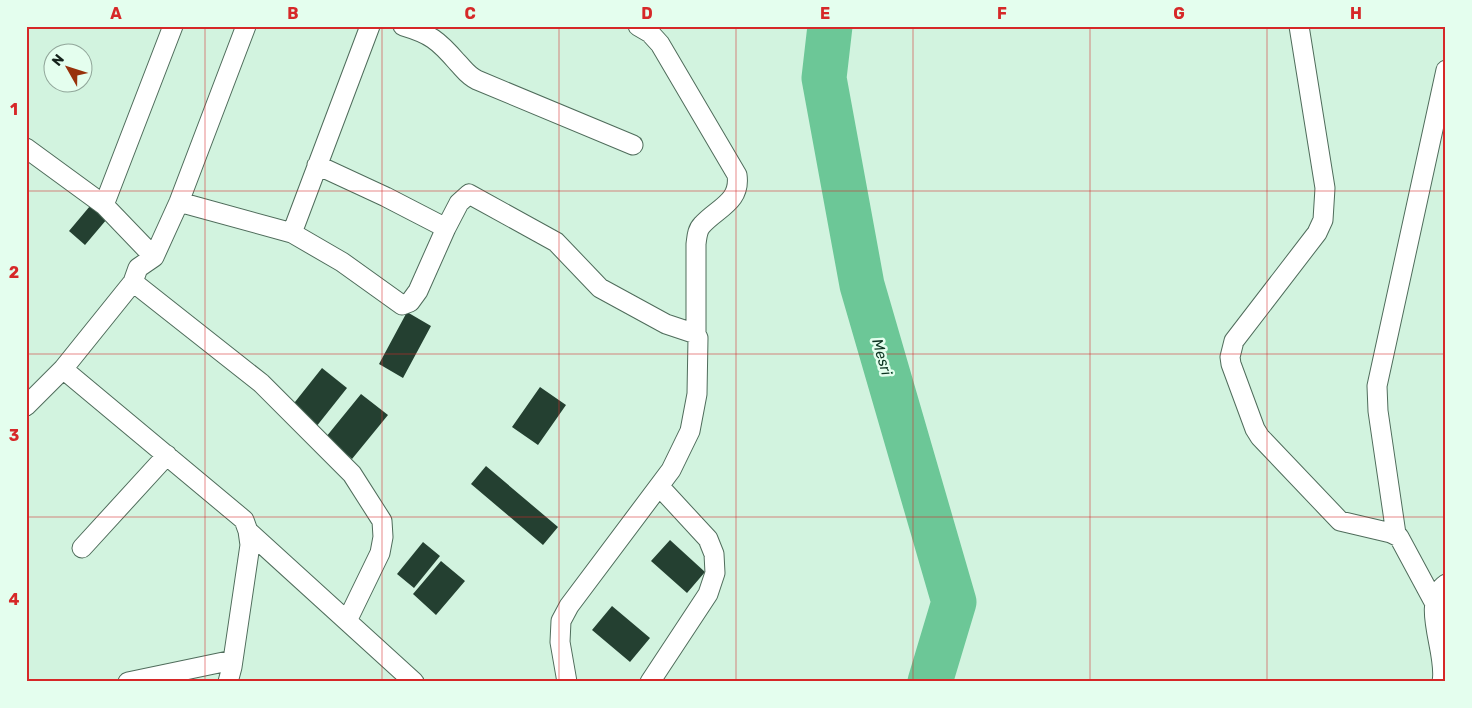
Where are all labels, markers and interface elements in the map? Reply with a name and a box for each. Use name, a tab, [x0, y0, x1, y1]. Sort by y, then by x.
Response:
text: A	[110, 4, 122, 23]
text: B	[287, 4, 299, 23]
text: C	[464, 4, 476, 23]
text: D	[641, 4, 653, 23]
text: E	[820, 4, 830, 23]
text: F	[997, 4, 1007, 23]
text: G	[1173, 4, 1185, 23]
text: H	[1350, 4, 1362, 23]
north arrow	[42, 42, 92, 92]
text: N	[49, 51, 68, 69]
text: 1	[10, 100, 18, 119]
text: 2	[9, 263, 19, 282]
water label: Mesri	[868, 337, 896, 378]
text: 3	[9, 426, 19, 445]
text: 4	[9, 590, 20, 609]

